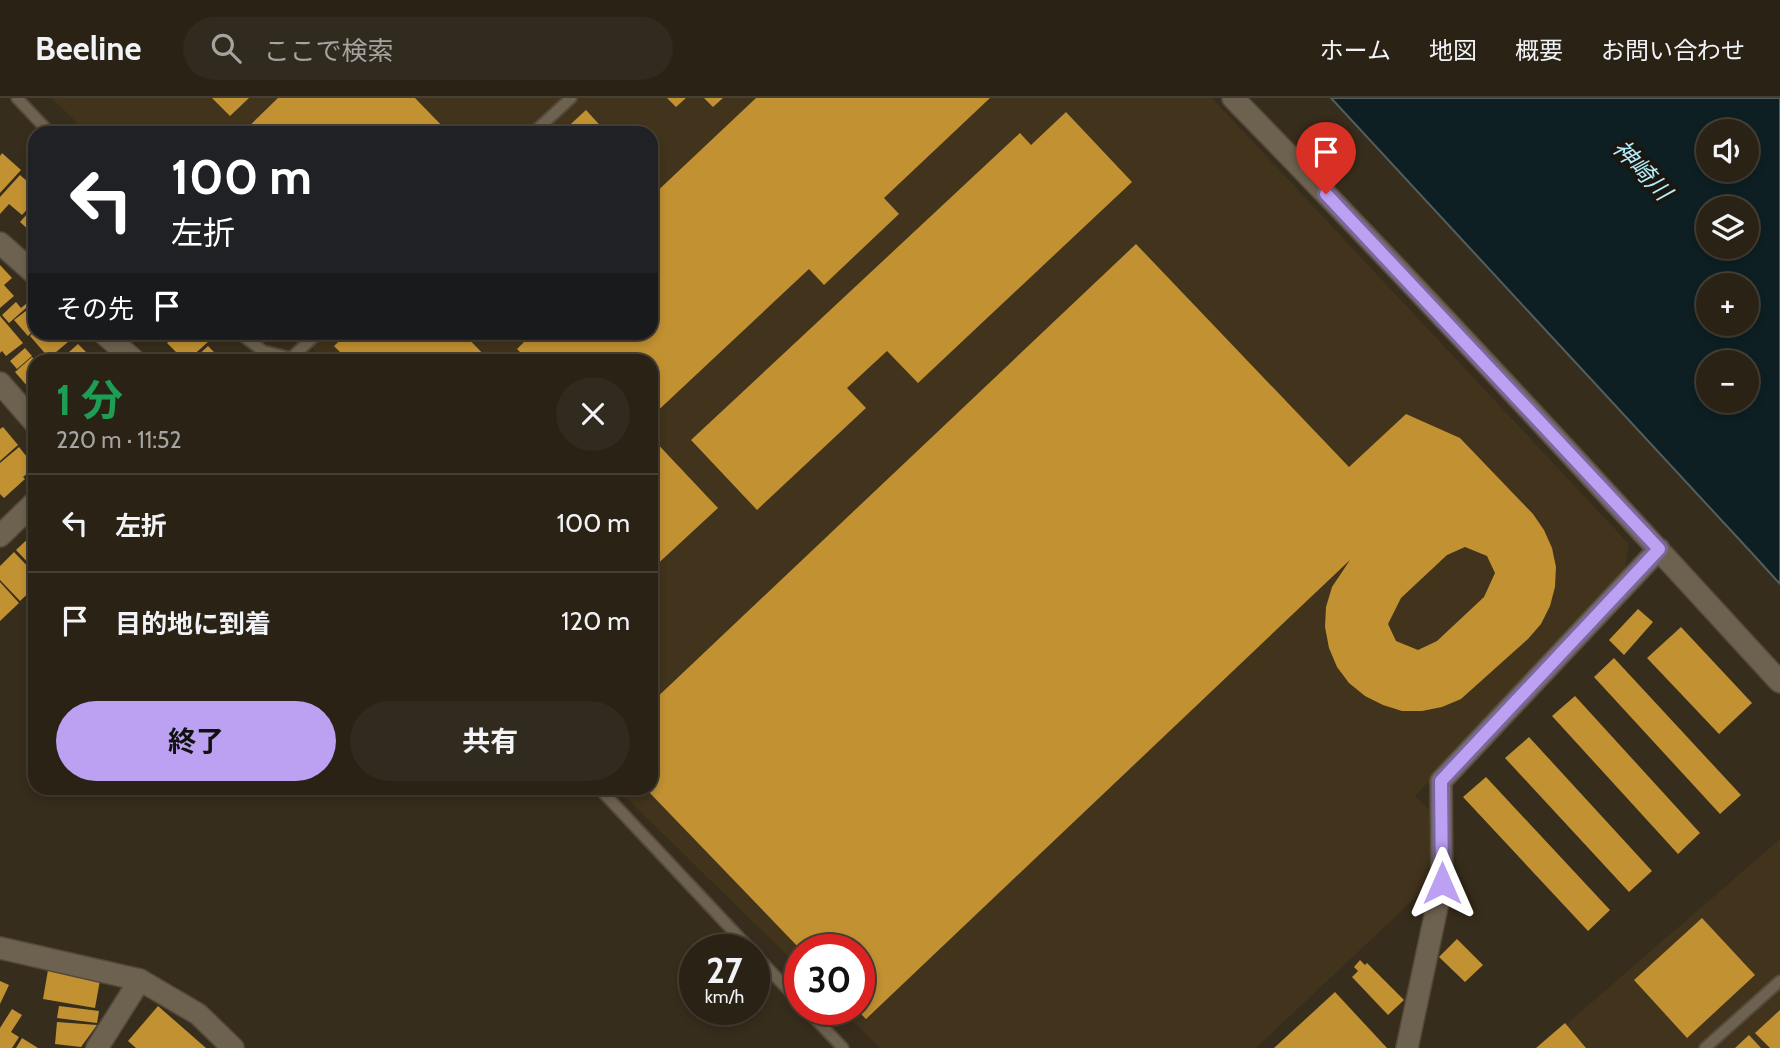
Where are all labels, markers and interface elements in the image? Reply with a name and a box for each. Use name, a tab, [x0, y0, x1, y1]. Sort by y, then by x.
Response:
search box	[183, 17, 673, 80]
text: Beeline	[35, 28, 141, 68]
icon: search	[207, 29, 245, 67]
text: ここで検索	[263, 35, 393, 67]
text: ホーム	[1320, 36, 1391, 65]
text: 地図	[1429, 36, 1477, 65]
text: 概要	[1515, 36, 1563, 65]
text: お問い合わせ	[1601, 36, 1745, 65]
map controls	[1696, 119, 1759, 413]
button: sound	[1696, 119, 1759, 182]
pin	[1296, 122, 1356, 194]
icon: arrive	[1307, 133, 1345, 171]
water label: 神崎川	[1607, 133, 1680, 208]
text: 100 m	[171, 147, 312, 206]
icon: left	[56, 154, 147, 245]
button: layers	[1696, 196, 1759, 259]
text: 左折	[171, 213, 235, 252]
button: +	[1696, 273, 1759, 336]
icon: arrive	[148, 287, 186, 325]
text: その先	[56, 293, 134, 325]
button: −	[1696, 350, 1759, 413]
text: 1 分	[56, 374, 123, 426]
button: close	[556, 377, 630, 451]
text: 220 m · 11:52	[56, 426, 182, 454]
icon: left	[56, 504, 94, 542]
text: 100 m	[557, 507, 630, 539]
text: 左折	[115, 510, 167, 542]
icon: arrive	[56, 602, 94, 640]
text: 120 m	[561, 605, 630, 637]
text: 目的地に到着	[115, 608, 271, 640]
button: 終了	[56, 701, 336, 781]
button: 共有	[350, 701, 630, 781]
position arrow	[1405, 846, 1479, 920]
speed limit sign: 30	[784, 934, 875, 1025]
text: 27	[706, 949, 743, 992]
text: km/h	[705, 986, 744, 1008]

